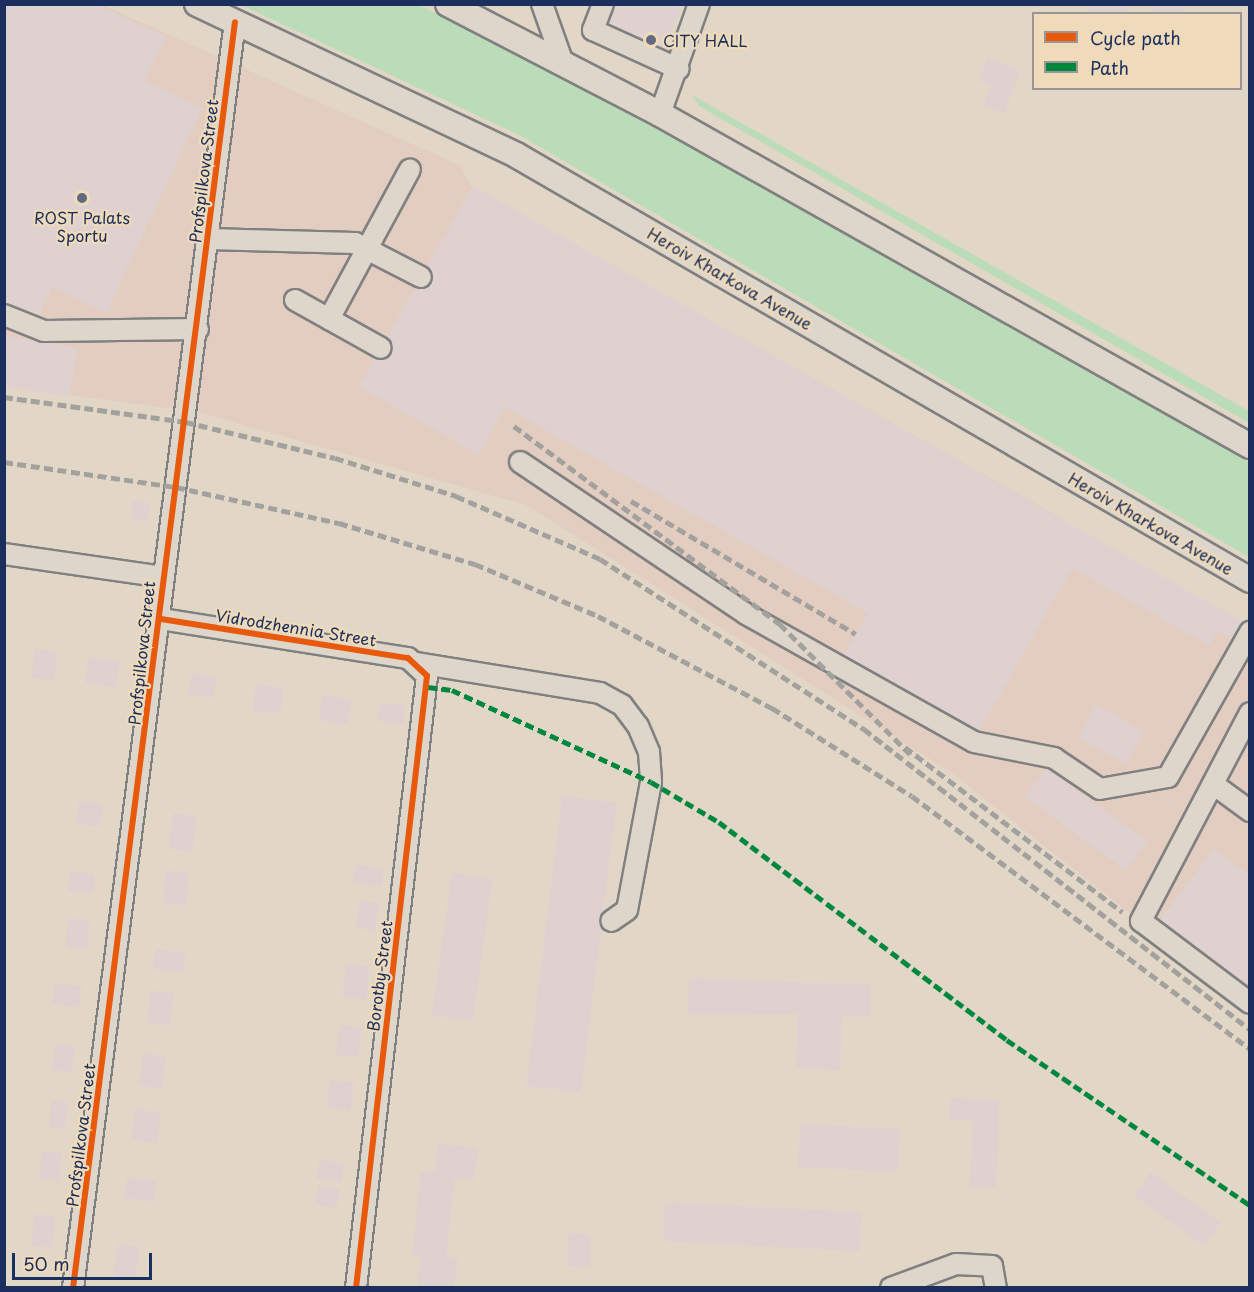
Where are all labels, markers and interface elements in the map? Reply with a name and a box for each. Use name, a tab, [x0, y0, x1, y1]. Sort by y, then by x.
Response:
legend	[1032, 12, 1242, 90]
text: Cycle path	[1090, 24, 1181, 51]
place label: CITY HALL	[663, 30, 749, 50]
marker: CITY HALL	[644, 33, 658, 47]
text: Path	[1090, 54, 1129, 81]
street label: Profspilkova Street	[185, 98, 221, 244]
marker: ROST Palats Sportu	[75, 191, 89, 205]
place label: ROST Palats Sportu	[34, 207, 130, 245]
street label: Heroiv Kharkova Avenue	[643, 222, 817, 334]
street label: Heroiv Kharkova Avenue	[1064, 467, 1238, 579]
street label: Profspilkova Street	[124, 580, 158, 726]
street label: Vidrodzhennia Street	[215, 605, 377, 649]
street label: Borotby Street	[363, 918, 395, 1034]
street label: Profspilkova Street	[62, 1062, 98, 1208]
scale bar	[15, 1241, 154, 1279]
text: 50 m	[23, 1250, 70, 1277]

